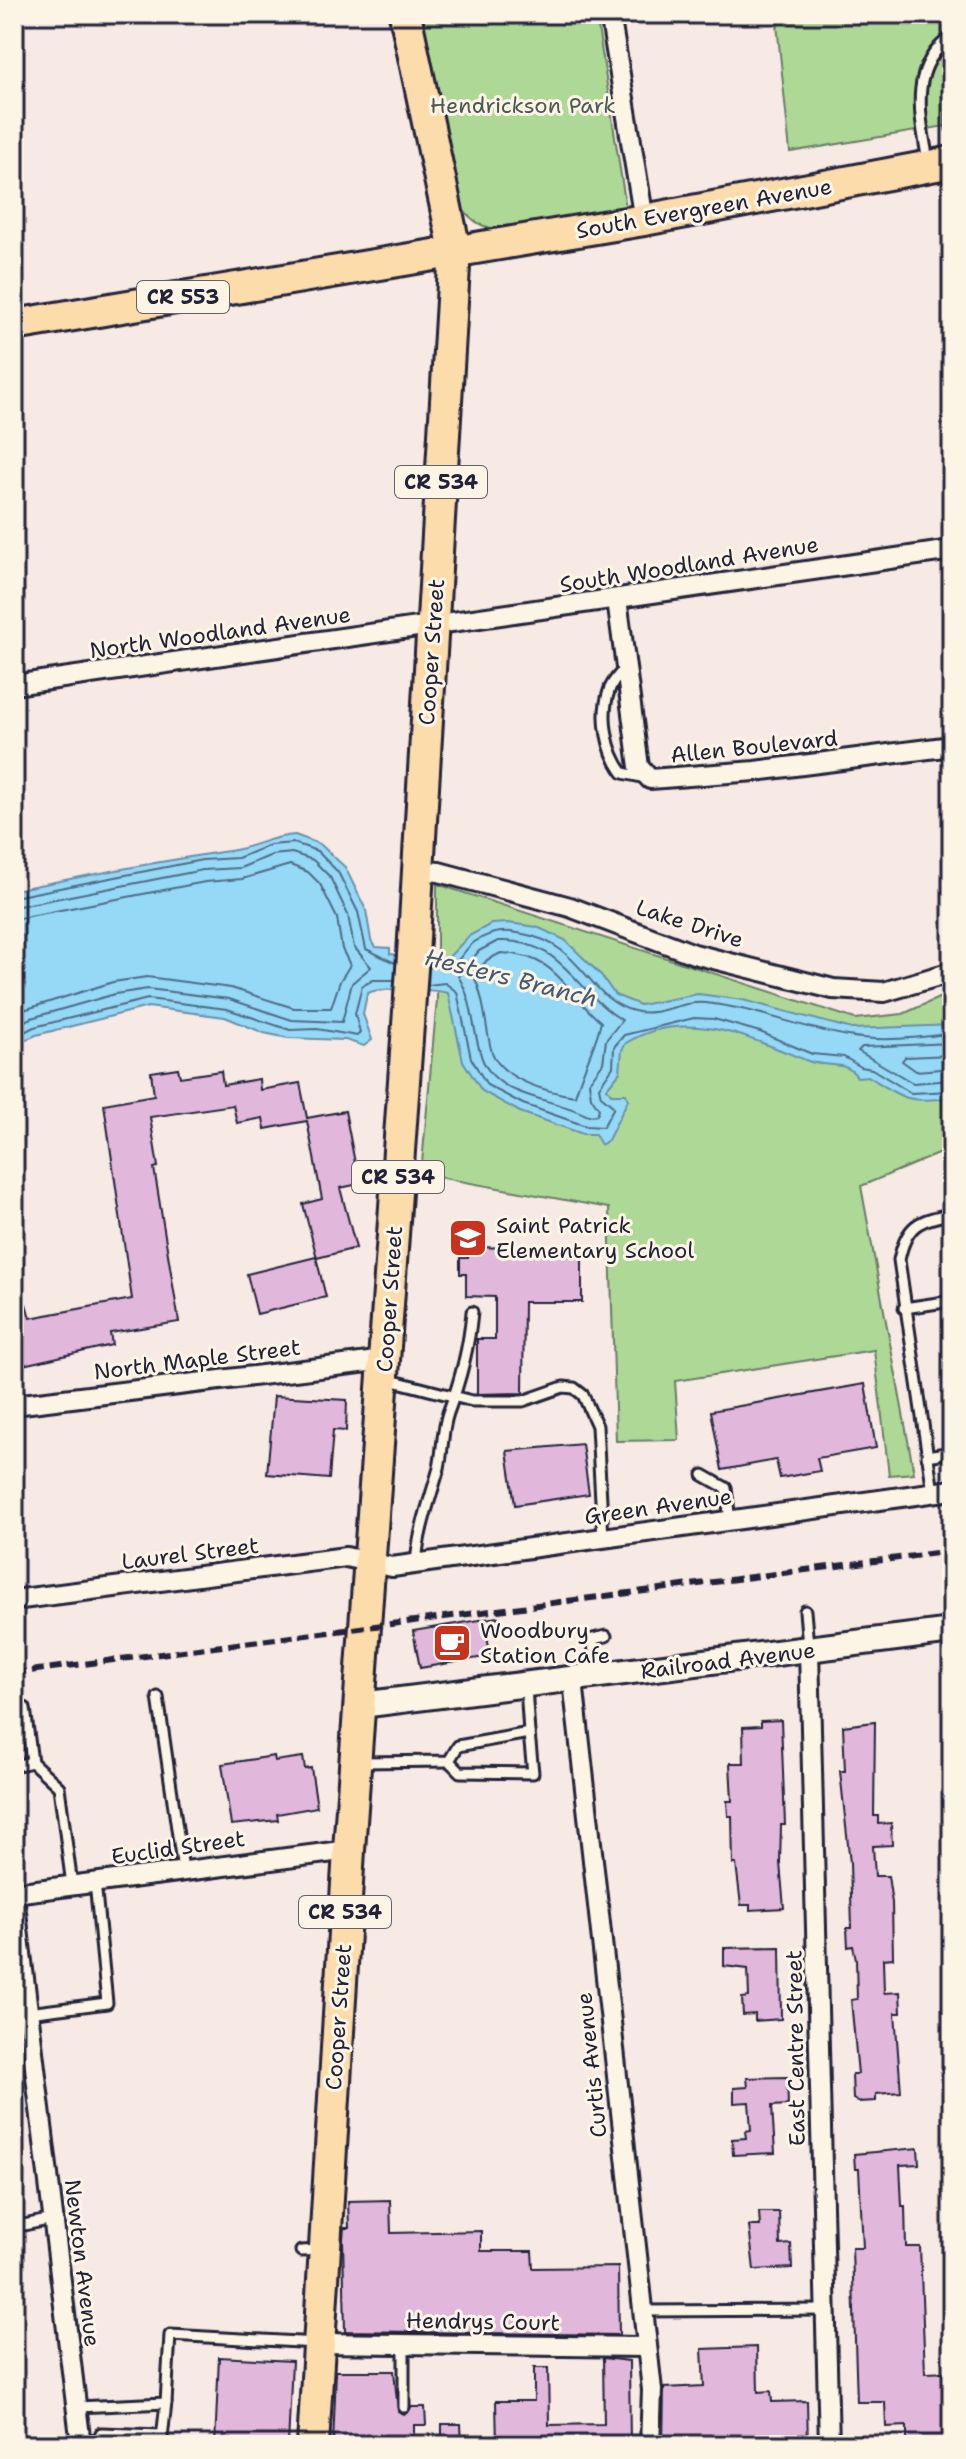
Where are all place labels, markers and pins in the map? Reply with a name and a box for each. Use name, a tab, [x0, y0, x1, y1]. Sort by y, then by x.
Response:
place label: Saint Patrick Elementary School	[496, 1211, 694, 1265]
school or university icon: Saint Patrick Elementary School	[447, 1217, 489, 1259]
place label: Woodbury Station Cafe	[480, 1616, 610, 1670]
cafe icon: Woodbury Station Cafe	[431, 1622, 473, 1664]

